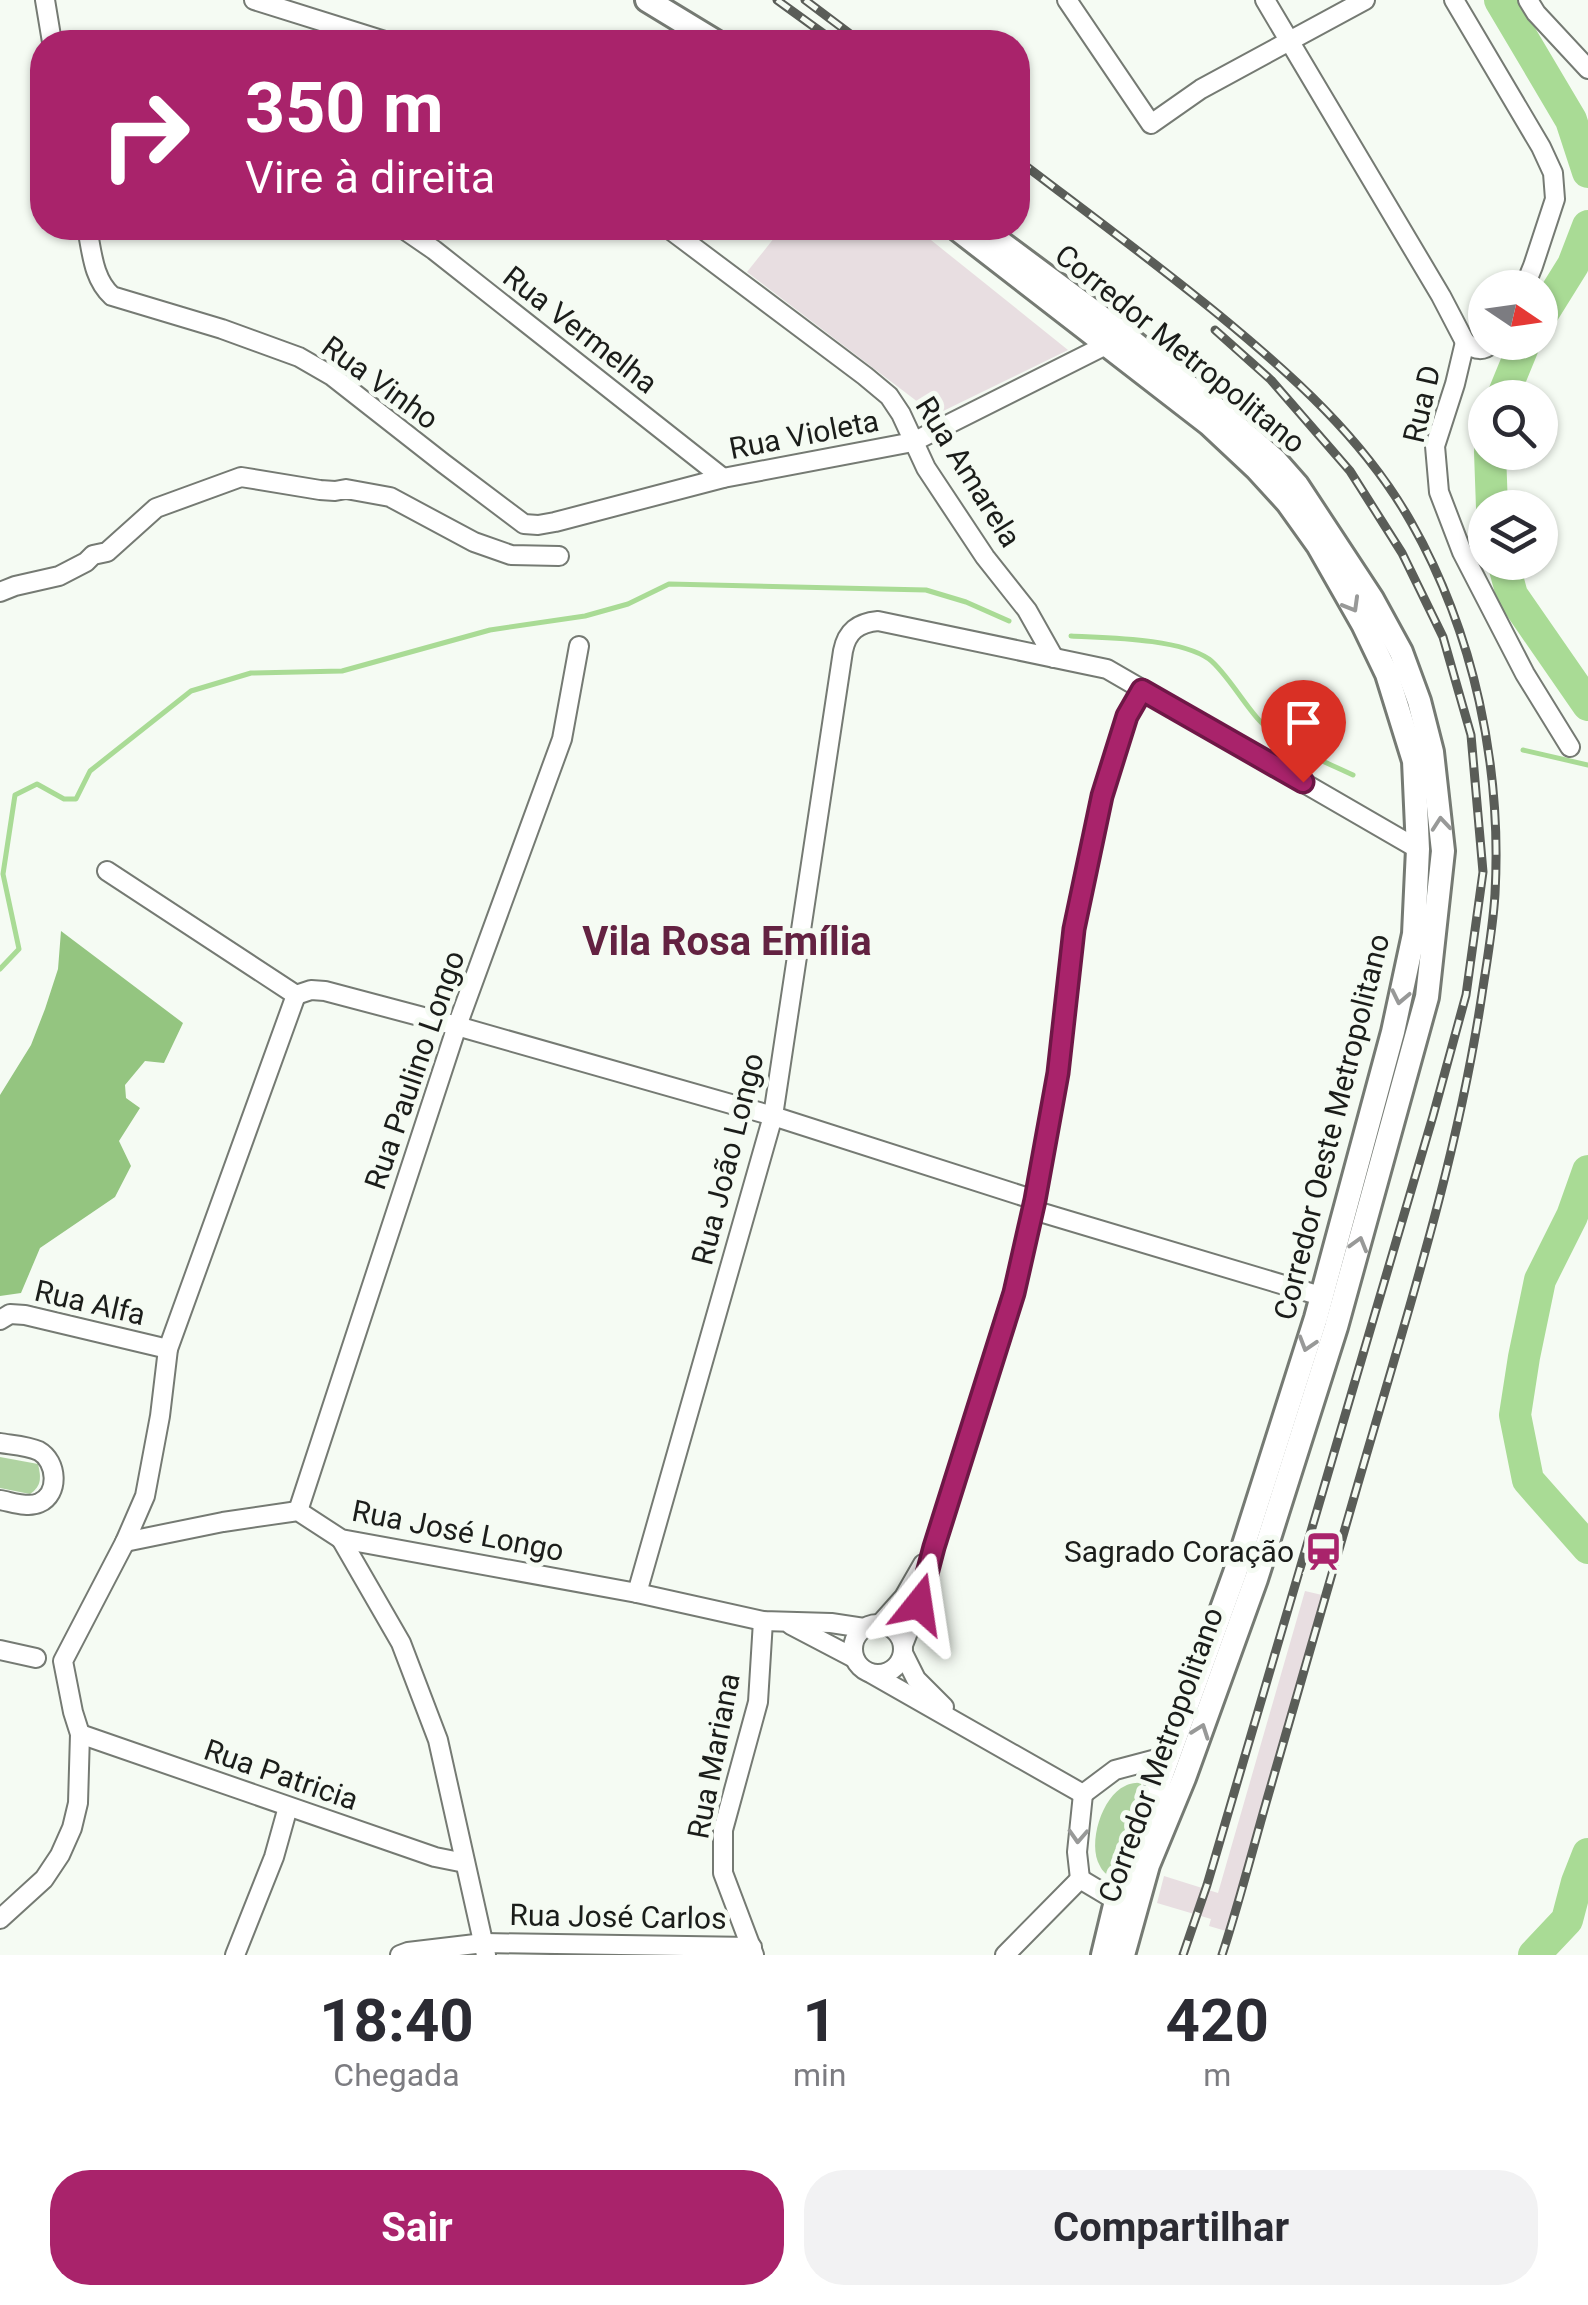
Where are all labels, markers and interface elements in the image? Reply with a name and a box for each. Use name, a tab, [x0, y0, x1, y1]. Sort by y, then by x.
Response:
text: 350 m	[245, 67, 444, 149]
icon: right	[80, 70, 210, 200]
text: Vire à direita	[245, 151, 495, 204]
street label: Corredor Metropolitano	[1048, 237, 1312, 460]
street label: Rua Vermelha	[496, 259, 664, 401]
north arrow	[1468, 270, 1558, 360]
map controls	[1468, 270, 1558, 580]
street label: Rua Vinho	[315, 329, 445, 437]
street label: Rua D	[1396, 362, 1447, 446]
button: search	[1468, 380, 1558, 470]
street label: Rua Amarela	[908, 390, 1028, 553]
street label: Rua Violeta	[726, 403, 882, 466]
button: layers	[1468, 490, 1558, 580]
one-way arrow	[1340, 594, 1360, 612]
pin	[1261, 680, 1346, 783]
icon: arrive	[1276, 695, 1331, 750]
one-way arrow	[1431, 815, 1453, 831]
district label: Vila Rosa Emília	[582, 918, 872, 965]
street label: Corredor Oeste Metropolitano	[1267, 930, 1396, 1324]
street label: Rua Paulino Longo	[357, 946, 472, 1194]
one-way arrow	[1391, 988, 1412, 1005]
street label: Rua João Longo	[684, 1049, 771, 1268]
one-way arrow	[1348, 1235, 1369, 1253]
street label: Rua Alfa	[31, 1273, 149, 1332]
one-way arrow	[1298, 1335, 1319, 1352]
street label: Rua José Longo	[349, 1493, 567, 1568]
station icon: Sagrado Coração	[1303, 1531, 1345, 1573]
place label: Sagrado Coração	[1064, 1534, 1294, 1569]
position arrow	[867, 1552, 971, 1656]
street label: Corredor Metropolitano	[1091, 1602, 1230, 1907]
street label: Rua Mariana	[680, 1670, 747, 1842]
one-way arrow	[1189, 1723, 1209, 1741]
street label: Rua Patricia	[200, 1732, 363, 1817]
one-way arrow	[1068, 1829, 1089, 1845]
street label: Rua José Carlos	[509, 1897, 727, 1936]
text: 18:40	[319, 1985, 474, 2056]
text: 1	[802, 1985, 837, 2056]
text: 420	[1166, 1985, 1269, 2056]
text: Chegada	[333, 2056, 460, 2094]
text: min	[793, 2056, 846, 2094]
text: m	[1203, 2056, 1231, 2094]
button: Sair	[50, 2170, 784, 2285]
button: Compartilhar	[804, 2170, 1538, 2285]

